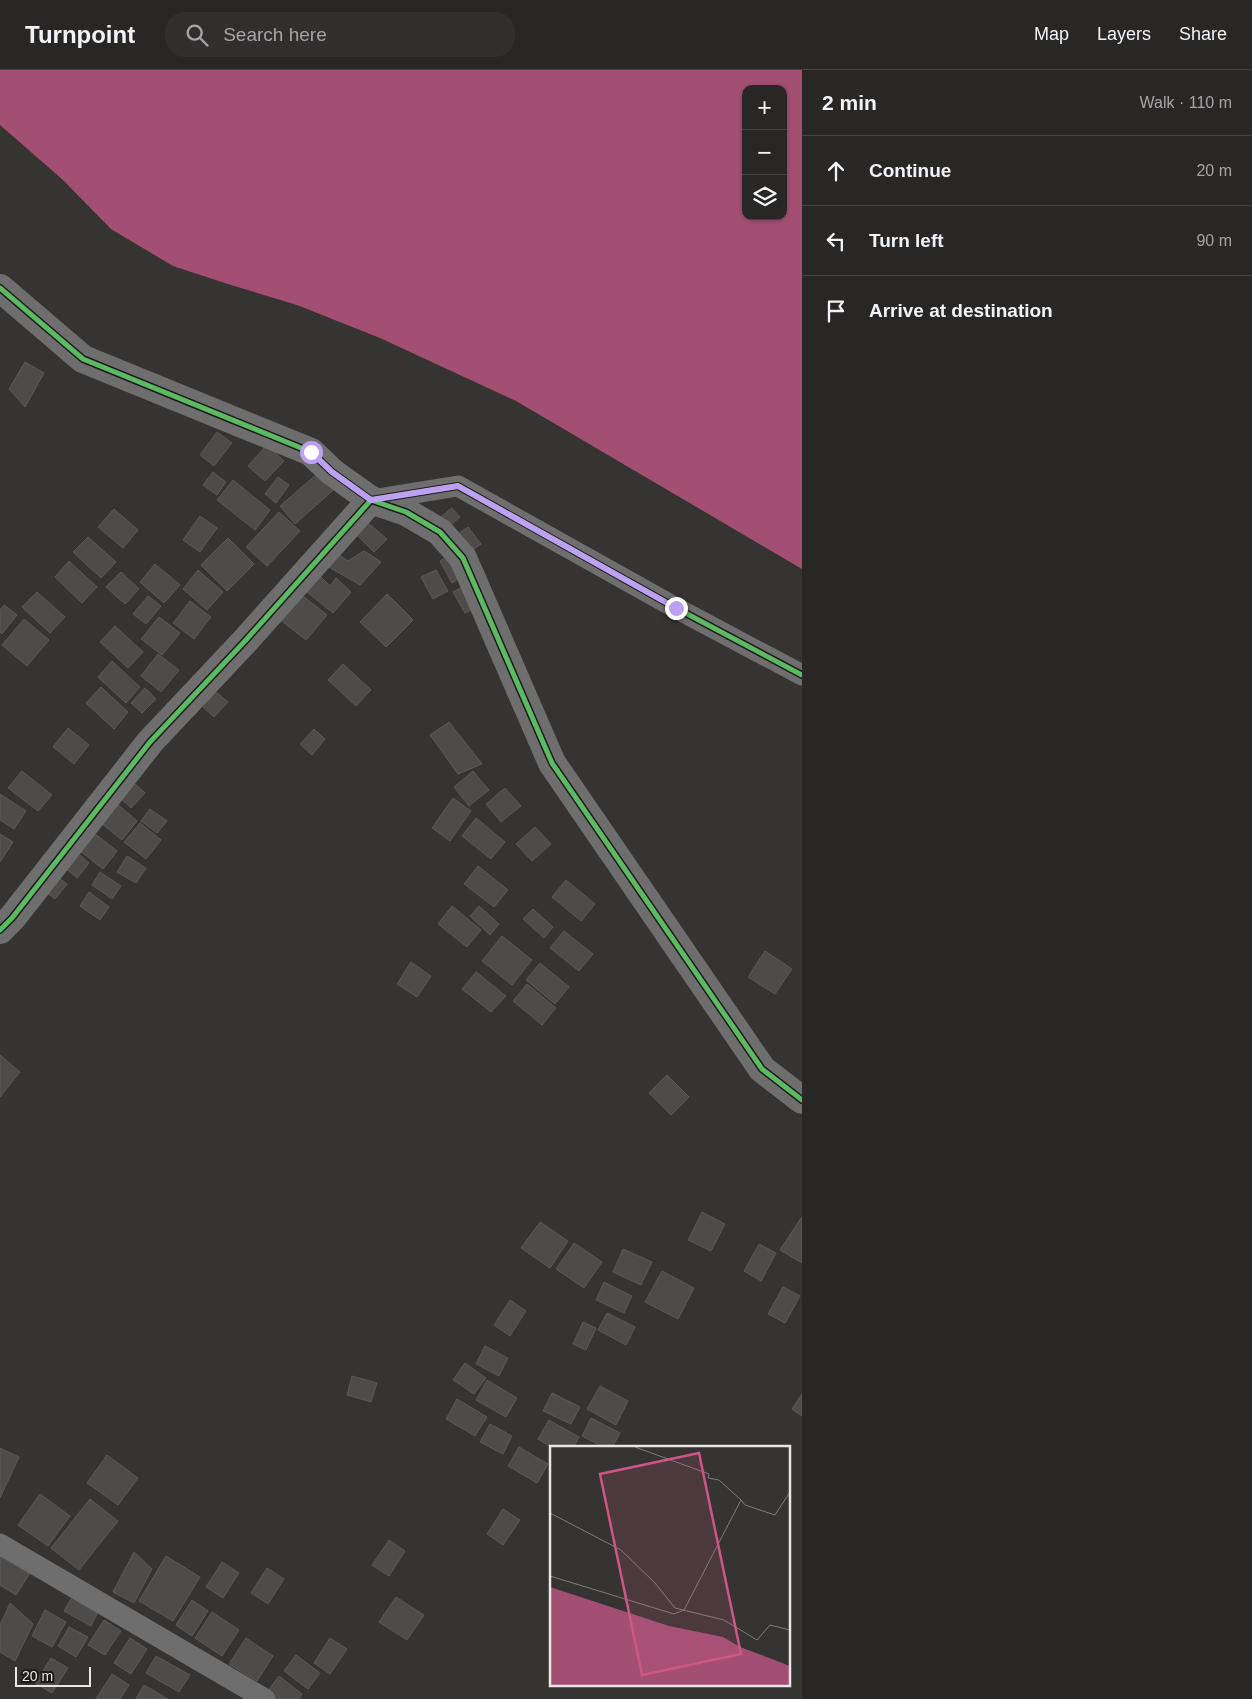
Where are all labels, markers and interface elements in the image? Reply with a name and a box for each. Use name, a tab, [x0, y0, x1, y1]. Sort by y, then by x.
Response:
search box	[165, 12, 515, 57]
text: Turnpoint	[25, 21, 135, 48]
icon: search	[183, 21, 211, 49]
text: Search here	[223, 24, 327, 45]
text: Map	[1034, 24, 1069, 44]
text: Layers	[1097, 24, 1151, 44]
text: Share	[1179, 24, 1227, 44]
map controls	[742, 85, 787, 220]
button: +	[742, 85, 787, 130]
text: 2 min	[822, 91, 877, 114]
text: Walk · 110 m	[1140, 94, 1232, 111]
button: −	[742, 130, 787, 175]
icon: ahead	[822, 157, 850, 185]
text: Continue	[869, 160, 951, 181]
text: 20 m	[1196, 162, 1232, 179]
button: layers	[742, 175, 787, 220]
icon: left	[822, 227, 850, 255]
text: Turn left	[869, 230, 944, 251]
text: 90 m	[1196, 232, 1232, 249]
icon: arrive	[822, 297, 850, 325]
text: Arrive at destination	[869, 300, 1053, 321]
route start	[300, 441, 323, 464]
route end	[665, 597, 688, 620]
inset map	[550, 1446, 790, 1686]
scale bar	[15, 1664, 91, 1687]
text: 20 m	[22, 1668, 53, 1684]

